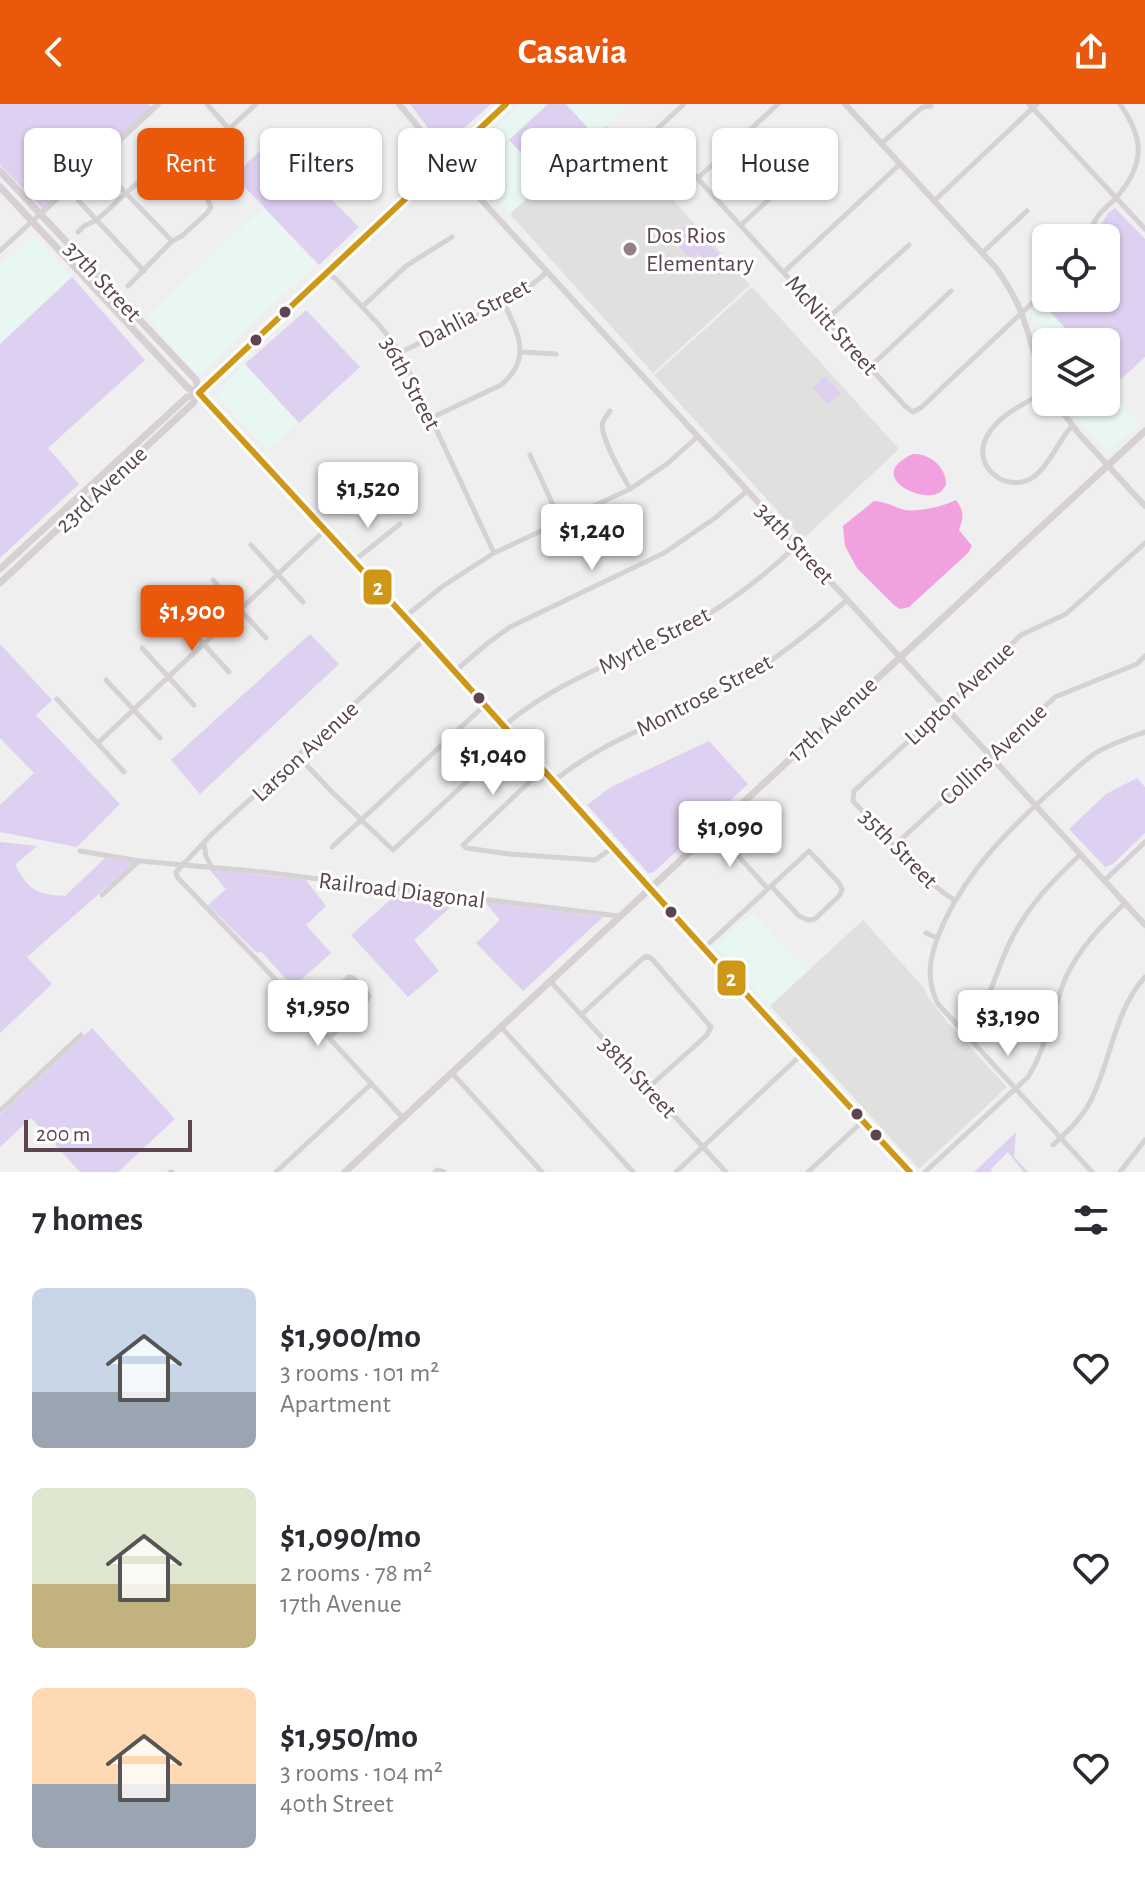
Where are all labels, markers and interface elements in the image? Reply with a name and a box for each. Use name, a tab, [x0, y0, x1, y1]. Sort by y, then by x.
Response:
icon: back	[32, 30, 76, 74]
icon: share	[1069, 30, 1113, 74]
text: Casavia	[518, 34, 627, 70]
chip: Buy	[24, 128, 121, 200]
chip: Rent	[137, 128, 244, 200]
chip: Filters	[260, 128, 382, 200]
chip: New	[398, 128, 505, 200]
chip: Apartment	[521, 128, 696, 200]
chip: House	[712, 128, 838, 200]
place label: Dos Rios Elementary	[646, 224, 754, 276]
map controls	[1032, 224, 1120, 416]
button: locate	[1032, 224, 1120, 312]
street label: 37th Street	[59, 237, 146, 327]
marker: Dos Rios Elementary	[621, 240, 639, 258]
street label: McNitt Street	[781, 271, 882, 380]
street label: Dahlia Street	[415, 274, 534, 353]
unlabelled marker	[277, 304, 293, 320]
button: layers	[1032, 328, 1120, 416]
unlabelled marker	[248, 332, 264, 348]
street label: 36th Street	[376, 333, 445, 434]
street label: 23rd Avenue	[51, 442, 152, 538]
pin: $1,520	[303, 462, 433, 530]
text: $1,520	[336, 475, 400, 501]
street label: 34th Street	[751, 498, 838, 589]
pin: $1,240	[527, 504, 657, 572]
text: $1,240	[559, 517, 625, 543]
line badge: 2	[362, 568, 393, 606]
text: 2	[373, 577, 383, 599]
pin: $1,900	[127, 585, 257, 653]
text: $1,900	[159, 598, 225, 624]
street label: Myrtle Street	[595, 602, 714, 679]
street label: Lupton Avenue	[900, 637, 1019, 750]
street label: Montrose Street	[633, 650, 777, 742]
street label: 17th Avenue	[783, 673, 882, 767]
unlabelled marker	[471, 690, 487, 706]
street label: Larson Avenue	[248, 697, 363, 807]
street label: Collins Avenue	[936, 699, 1052, 810]
pin: $1,040	[428, 729, 558, 797]
text: $1,040	[459, 742, 527, 768]
pin: $1,090	[665, 801, 795, 869]
street label: 35th Street	[855, 804, 942, 893]
text: $1,090	[697, 814, 763, 840]
street label: Railroad Diagonal	[317, 869, 487, 913]
unlabelled marker	[663, 904, 679, 920]
line badge: 2	[716, 959, 747, 997]
text: 2	[726, 968, 736, 990]
pin: $1,950	[253, 980, 383, 1048]
pin: $3,190	[943, 990, 1073, 1058]
text: $1,950	[286, 993, 350, 1019]
text: $3,190	[976, 1003, 1040, 1029]
street label: 38th Street	[594, 1032, 681, 1123]
unlabelled marker	[849, 1106, 865, 1122]
scale bar	[24, 1116, 192, 1152]
text: 200 m	[36, 1123, 90, 1145]
unlabelled marker	[868, 1127, 884, 1143]
icon: filters	[1069, 1198, 1113, 1242]
text: 7 homes	[32, 1203, 143, 1237]
icon: home	[96, 1320, 192, 1416]
text: $1,900/mo	[280, 1320, 421, 1354]
icon: heart	[1069, 1346, 1113, 1390]
text: 3 rooms · 101 m²	[280, 1360, 439, 1386]
text: Apartment	[280, 1391, 391, 1417]
icon: home	[96, 1520, 192, 1616]
text: $1,090/mo	[280, 1520, 421, 1554]
icon: heart	[1069, 1546, 1113, 1590]
text: 2 rooms · 78 m²	[280, 1560, 432, 1586]
text: 17th Avenue	[280, 1591, 402, 1617]
icon: home	[96, 1720, 192, 1816]
text: $1,950/mo	[280, 1720, 418, 1754]
icon: heart	[1069, 1746, 1113, 1790]
text: 3 rooms · 104 m²	[280, 1760, 443, 1786]
text: 40th Street	[280, 1791, 394, 1817]

